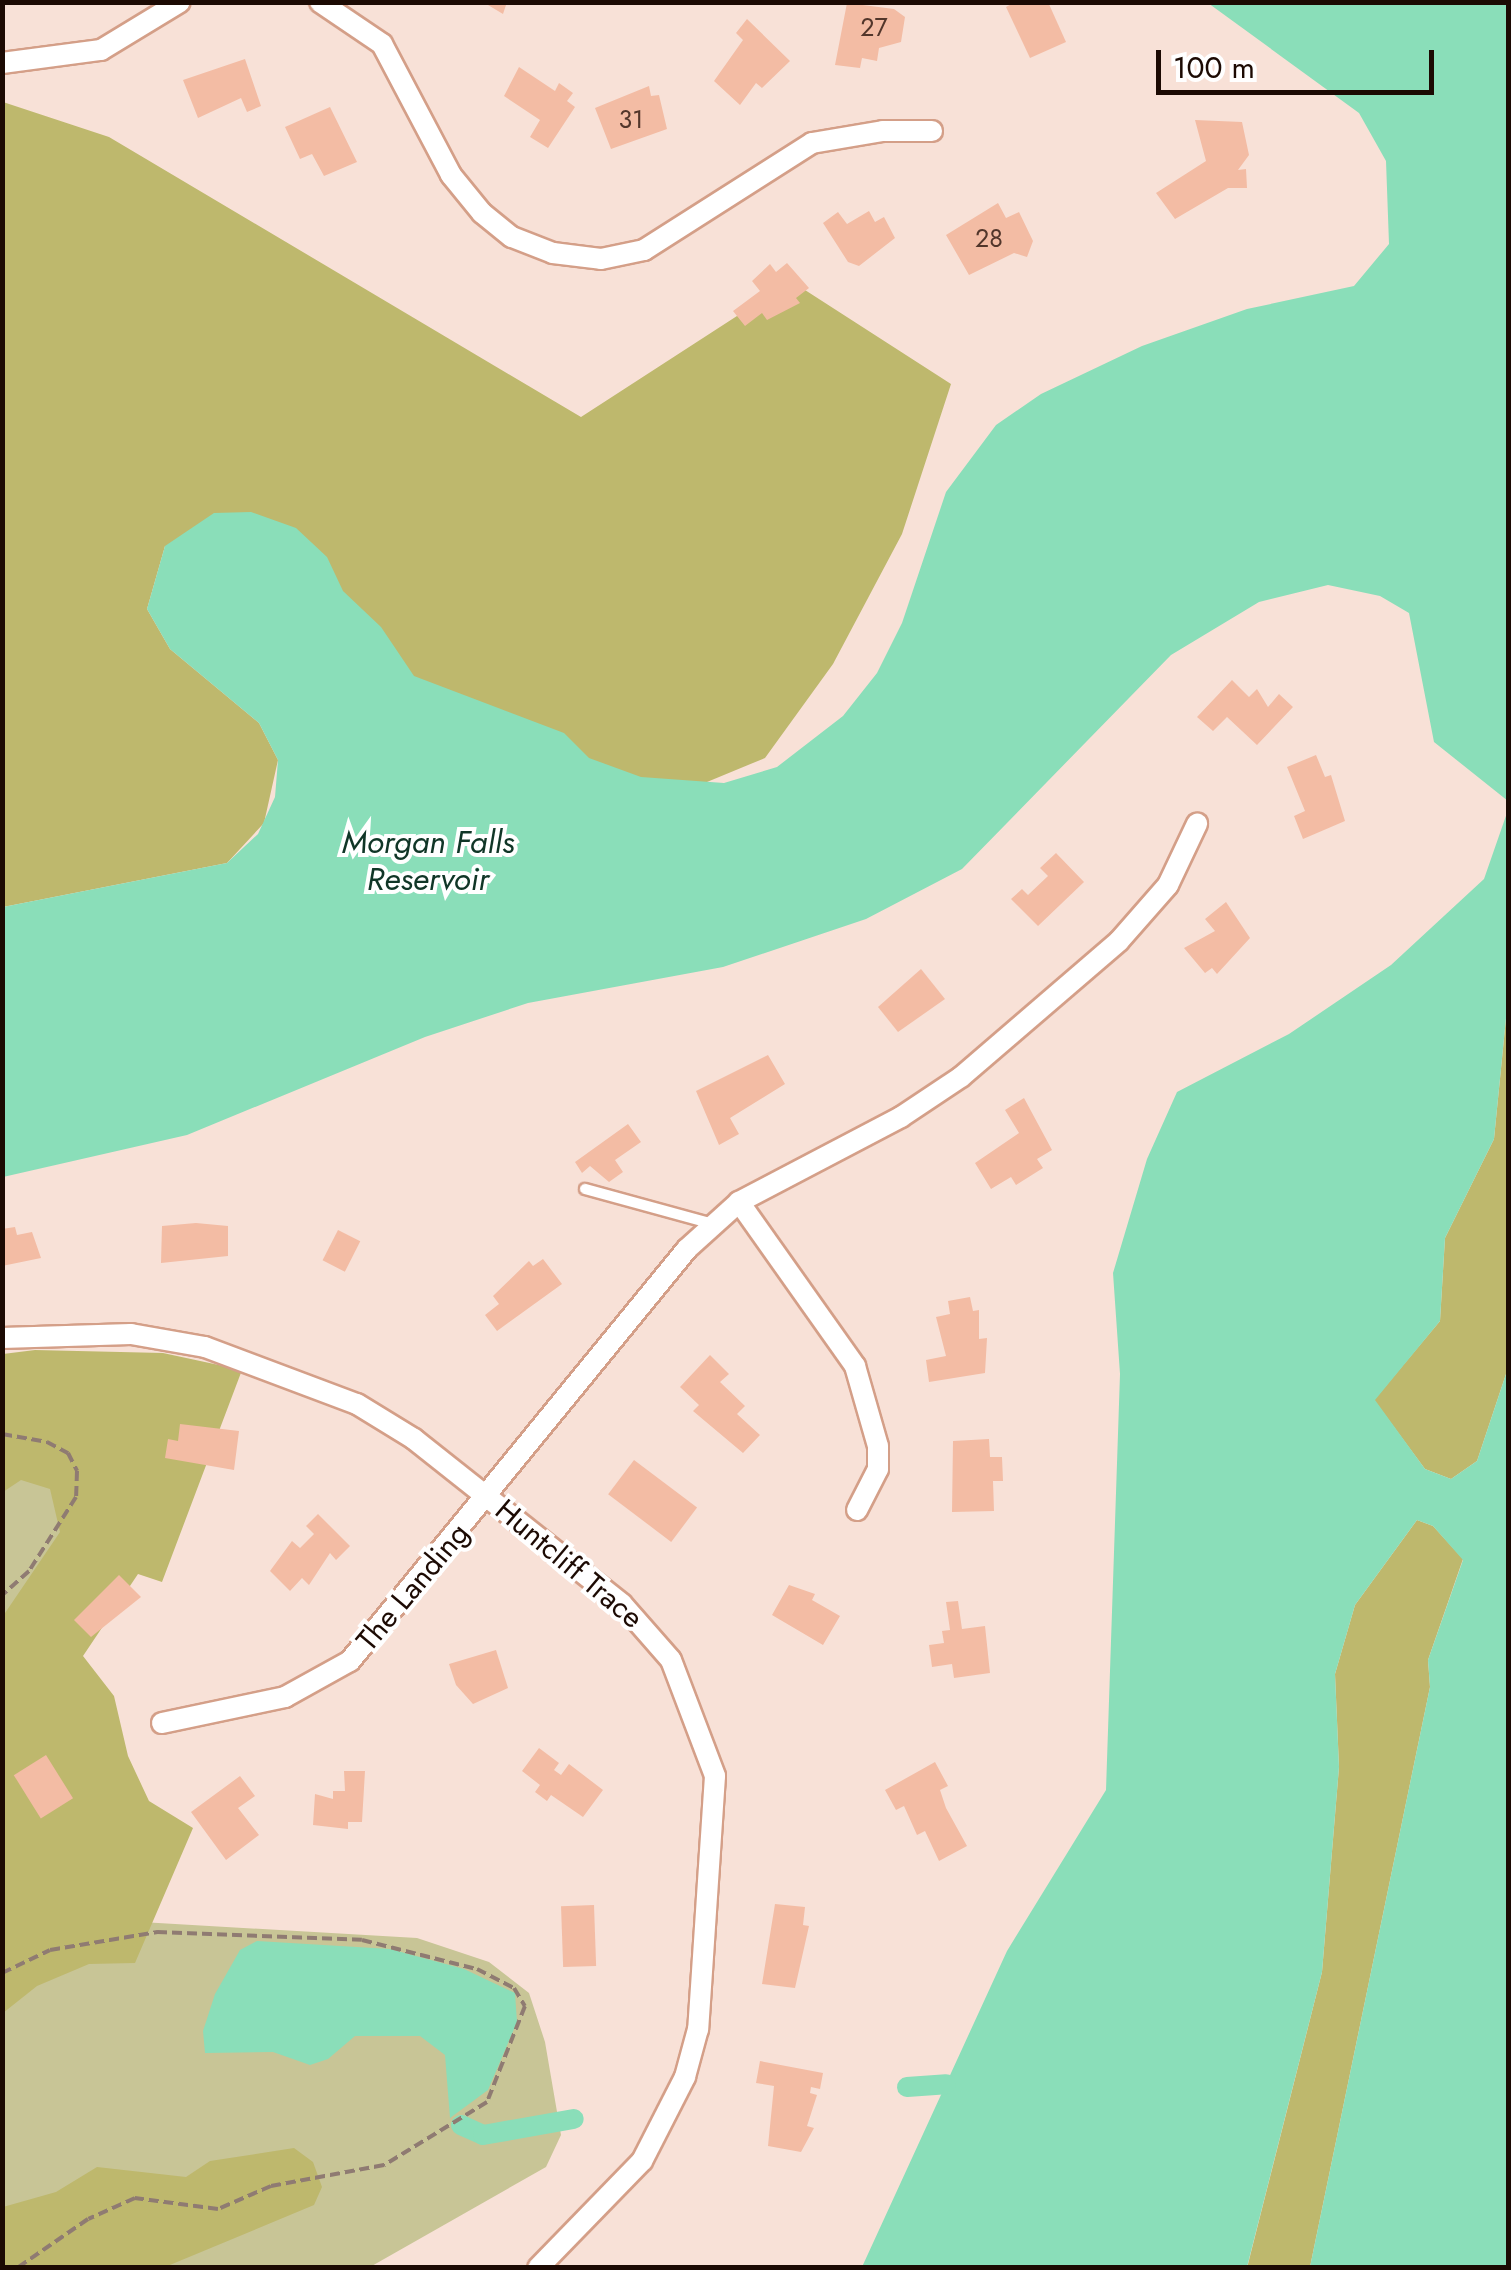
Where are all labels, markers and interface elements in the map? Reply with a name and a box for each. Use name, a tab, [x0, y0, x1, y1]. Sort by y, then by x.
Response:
house number: 27	[860, 12, 888, 42]
scale bar	[1161, 30, 1438, 92]
text: 100 m	[1173, 46, 1255, 89]
house number: 31	[619, 104, 643, 134]
house number: 28	[975, 223, 1003, 253]
water label: Morgan Falls Reservoir	[342, 824, 514, 899]
street label: Huntcliff Trace	[488, 1492, 650, 1636]
street label: The Landing	[349, 1516, 477, 1658]

